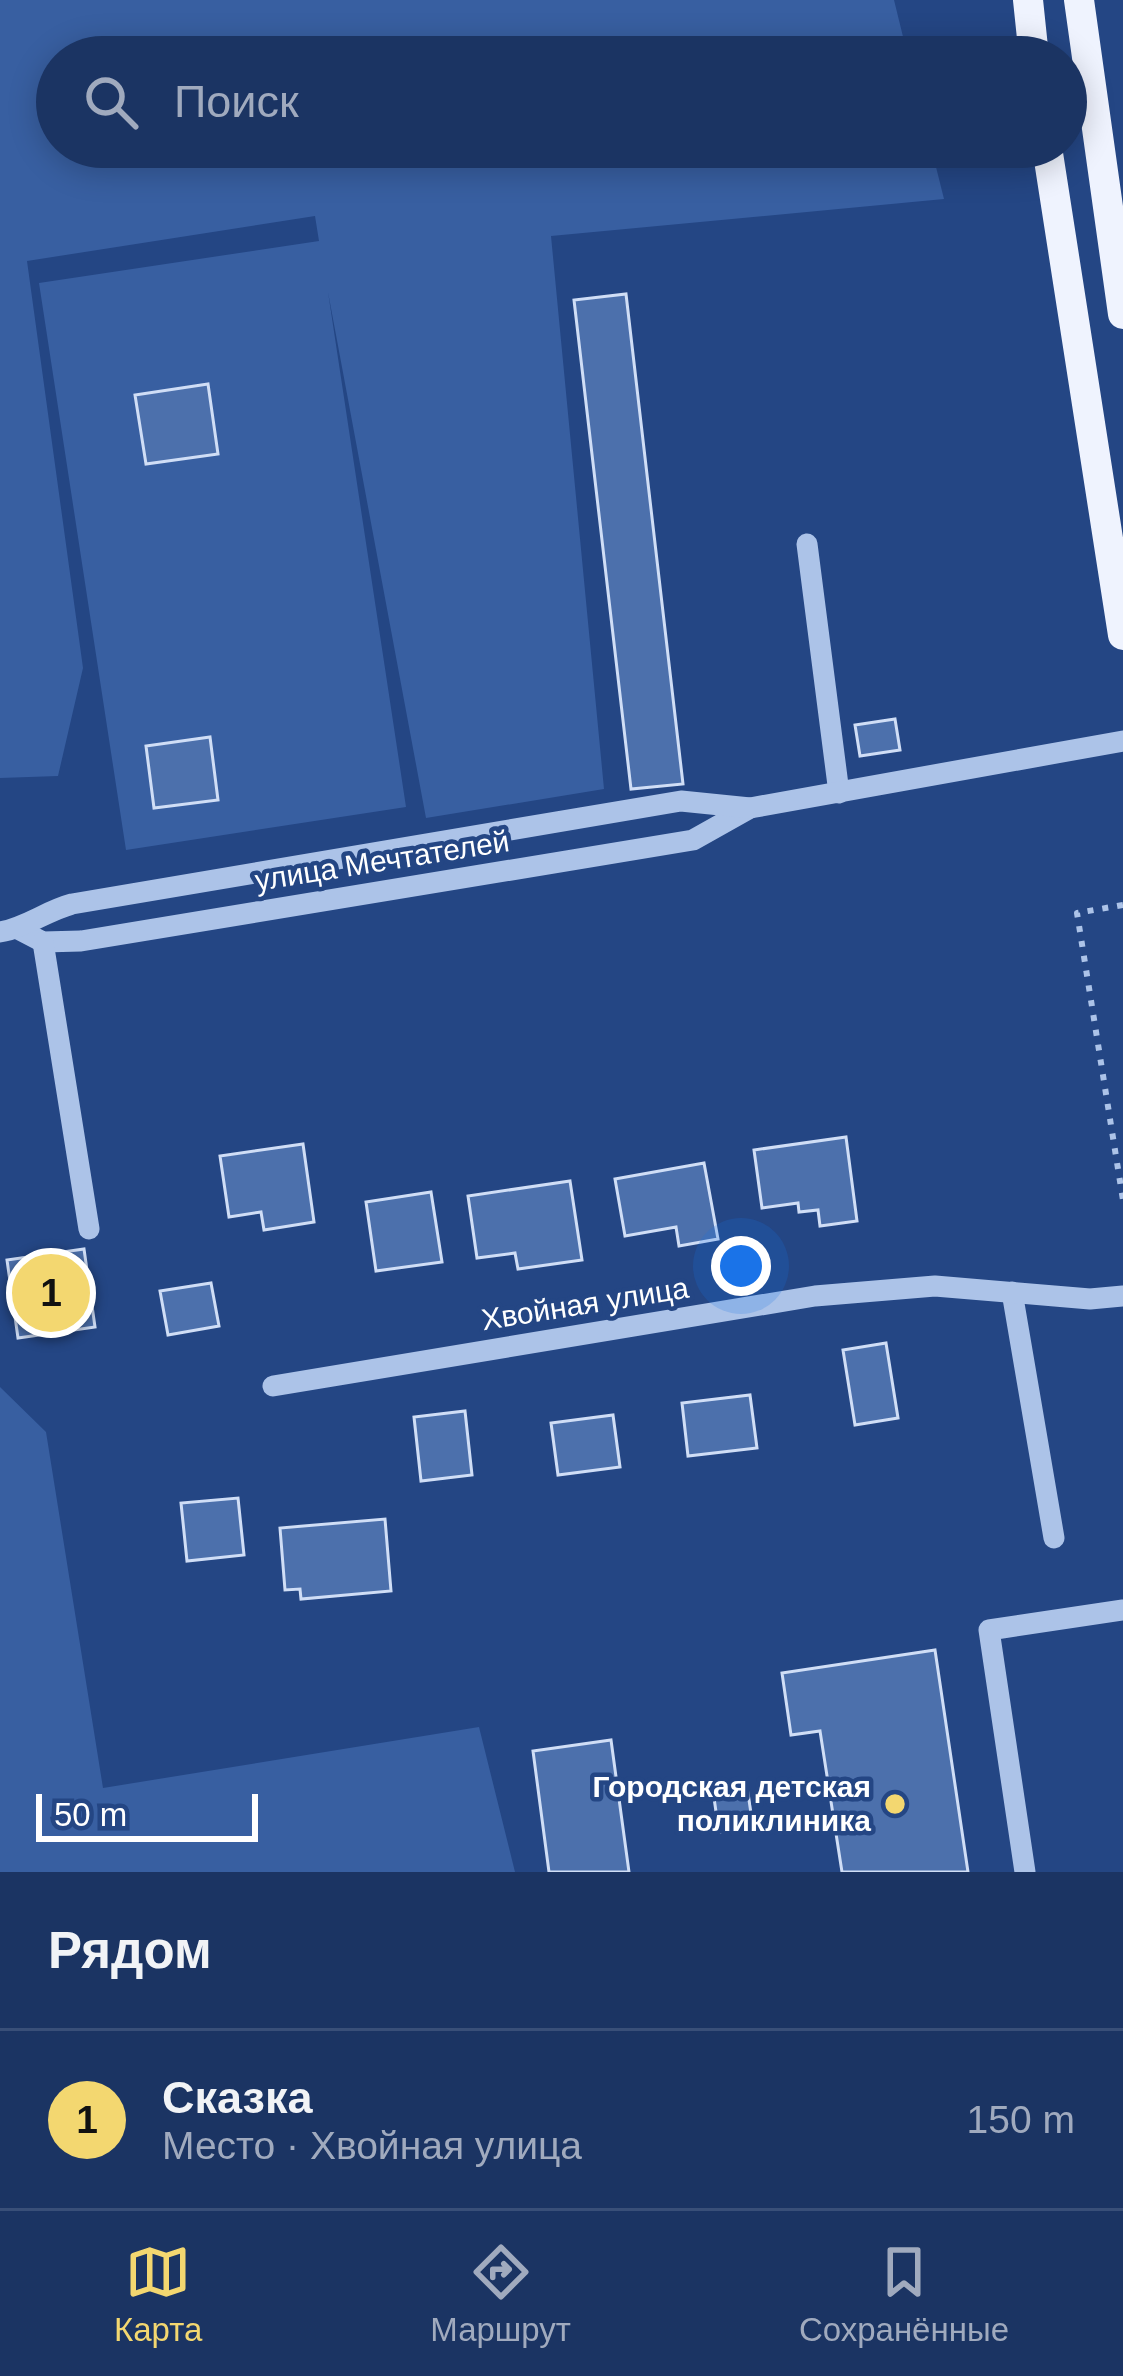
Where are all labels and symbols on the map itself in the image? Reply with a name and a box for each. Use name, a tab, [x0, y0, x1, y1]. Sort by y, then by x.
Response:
street label: улица Мечтателей	[252, 824, 511, 897]
your location	[711, 1236, 771, 1296]
pin: 1	[12, 1248, 90, 1338]
street label: Хвойная улица	[479, 1271, 691, 1336]
place label: Городская детская поликлиника	[593, 1770, 871, 1837]
scale bar	[36, 1788, 258, 1841]
marker: Городская детская поликлиника	[882, 1791, 908, 1817]

